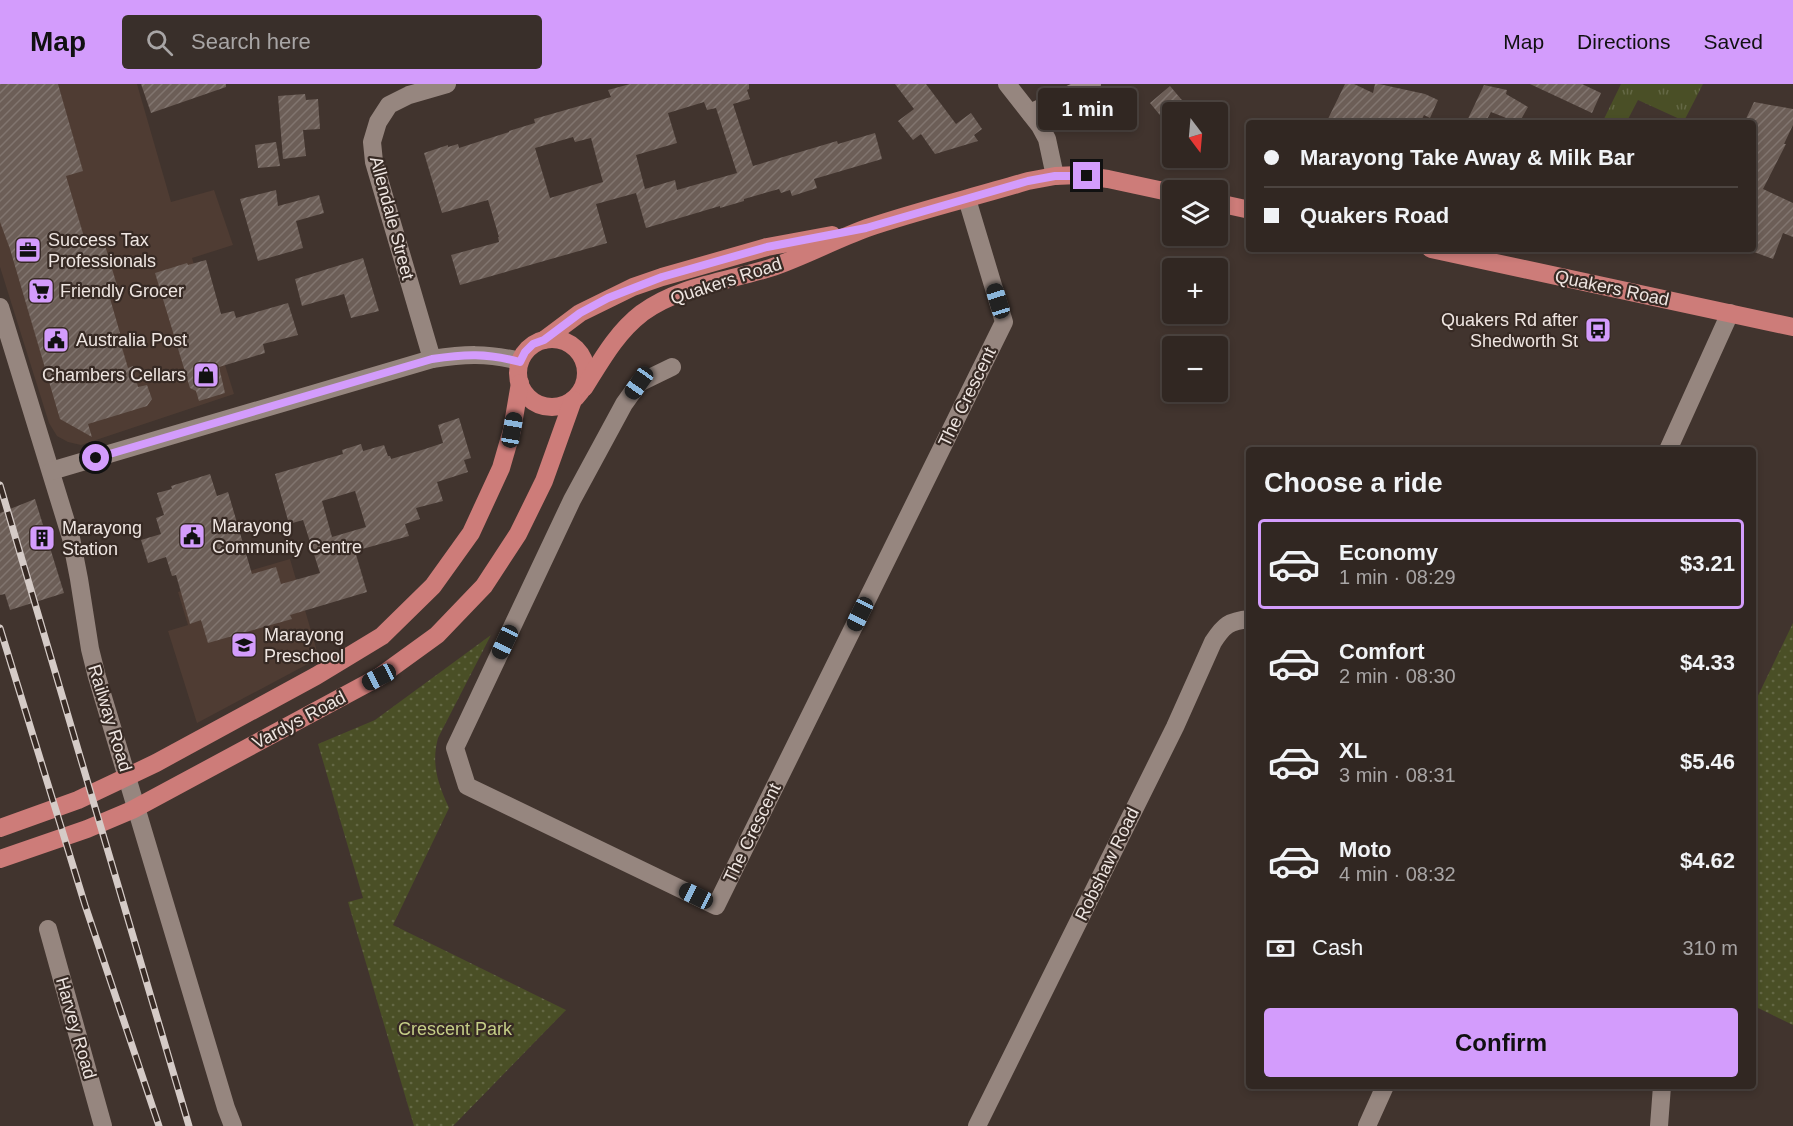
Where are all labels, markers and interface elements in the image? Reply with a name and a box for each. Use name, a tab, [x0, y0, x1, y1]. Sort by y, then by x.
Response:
search box	[122, 15, 542, 69]
text: Map	[30, 26, 86, 57]
icon: search	[143, 26, 176, 59]
text: Search here	[191, 29, 311, 54]
text: Map	[1503, 30, 1544, 53]
text: Directions	[1577, 30, 1670, 53]
text: Saved	[1703, 30, 1763, 53]
callout: 1 min	[1038, 89, 1136, 131]
text: 1 min	[1061, 98, 1114, 120]
north arrow	[1162, 102, 1228, 168]
map controls	[1162, 102, 1228, 402]
text: Marayong Take Away & Milk Bar	[1300, 145, 1635, 170]
street label: Allendale Street	[366, 154, 418, 282]
route end	[1073, 162, 1100, 189]
button: layers	[1162, 180, 1228, 246]
text: Quakers Road	[1300, 203, 1449, 228]
place label: Success Tax Professionals	[48, 230, 156, 271]
office icon: Success Tax Professionals	[13, 235, 43, 265]
street label: Quakers Road	[668, 254, 784, 308]
button: +	[1162, 258, 1228, 324]
street label: Quakers Road	[1553, 266, 1671, 310]
supermarket icon: Friendly Grocer	[26, 276, 56, 306]
place label: Friendly Grocer	[60, 281, 184, 301]
car	[984, 281, 1012, 321]
place label: Quakers Rd after Shedworth St	[1441, 310, 1578, 351]
bus stop icon: Quakers Rd after Shedworth St	[1583, 315, 1613, 345]
public building icon: Australia Post	[41, 325, 71, 355]
place label: Australia Post	[76, 330, 187, 350]
button: −	[1162, 336, 1228, 402]
street label: The Crescent	[934, 344, 1000, 450]
shop icon: Chambers Cellars	[191, 360, 221, 390]
car	[621, 363, 657, 403]
place label: Chambers Cellars	[42, 365, 186, 385]
car	[500, 411, 524, 449]
route start	[82, 444, 109, 471]
text: Choose a ride	[1264, 468, 1443, 498]
place label: Marayong Community Centre	[212, 516, 362, 557]
place label: Marayong Station	[62, 518, 142, 559]
public building icon: Marayong Community Centre	[177, 521, 207, 551]
building icon: Marayong Station	[27, 523, 57, 553]
icon: car	[1267, 537, 1321, 591]
text: Economy	[1339, 540, 1438, 565]
text: $3.21	[1680, 551, 1735, 576]
text: 1 min · 08:29	[1339, 566, 1456, 588]
car	[844, 594, 876, 634]
car	[489, 622, 521, 662]
place label: Marayong Preschool	[264, 625, 344, 666]
school or university icon: Marayong Preschool	[229, 630, 259, 660]
icon: car	[1267, 636, 1321, 690]
text: Comfort	[1339, 639, 1425, 664]
text: $4.33	[1680, 650, 1735, 675]
car	[359, 661, 399, 693]
street label: Railway Road	[84, 662, 136, 774]
text: 2 min · 08:30	[1339, 665, 1456, 687]
street label: Vardys Road	[249, 687, 349, 753]
icon: car	[1267, 735, 1321, 789]
text: XL	[1339, 738, 1367, 763]
text: $5.46	[1680, 749, 1735, 774]
text: 3 min · 08:31	[1339, 764, 1456, 786]
street label: The Crescent	[719, 780, 785, 886]
street label: Robshaw Road	[1071, 804, 1143, 924]
icon: car	[1267, 834, 1321, 888]
text: Moto	[1339, 837, 1392, 862]
text: $4.62	[1680, 848, 1735, 873]
text: 4 min · 08:32	[1339, 863, 1456, 885]
car	[676, 880, 716, 912]
icon: cash	[1264, 932, 1297, 965]
text: Cash	[1312, 935, 1363, 960]
text: 310 m	[1682, 937, 1738, 959]
street label: Harvey Road	[52, 975, 100, 1081]
button: Confirm	[1264, 1008, 1738, 1077]
park label: Crescent Park	[398, 1019, 513, 1039]

